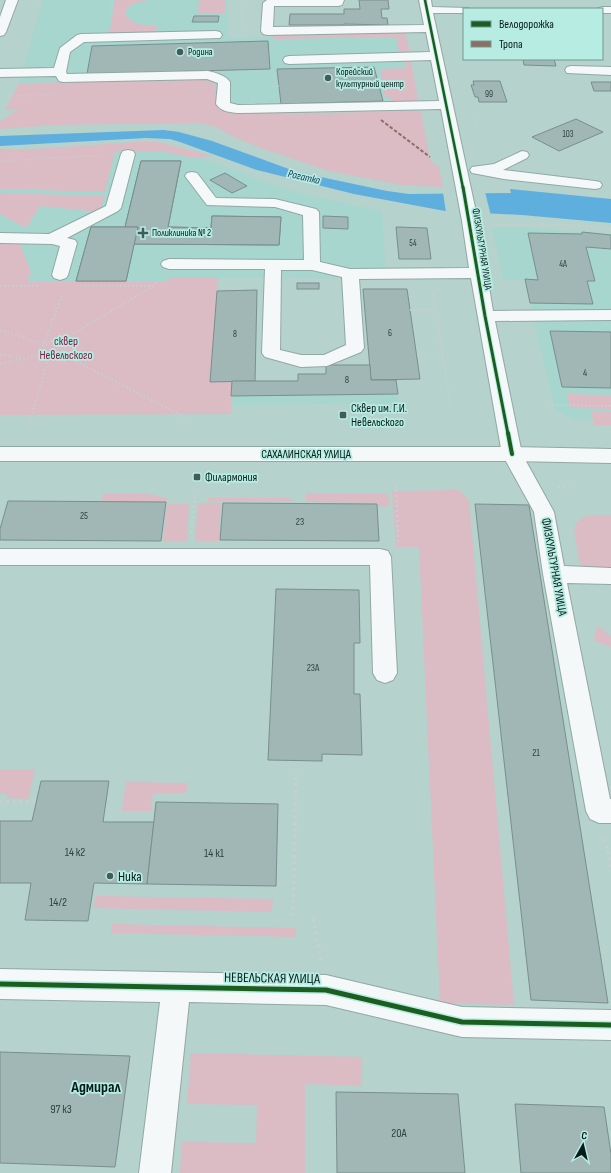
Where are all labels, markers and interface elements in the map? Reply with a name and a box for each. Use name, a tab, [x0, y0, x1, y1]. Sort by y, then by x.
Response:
legend	[463, 8, 603, 60]
text: Велодорожка	[499, 17, 554, 32]
text: Тропа	[499, 37, 523, 52]
place label: Родина	[188, 46, 213, 58]
marker: Родина	[175, 47, 185, 57]
place label: Корейский культурный центр	[336, 66, 404, 90]
marker: Корейский культурный центр	[323, 73, 333, 83]
house number: 99	[485, 89, 493, 100]
house number: 103	[563, 129, 574, 140]
water label: Рогатка	[287, 167, 322, 187]
street label: ФИЗКУЛЬТУРНАЯ УЛИЦА	[470, 207, 494, 291]
marker: Поликлиника № 2	[137, 227, 149, 239]
place label: Поликлиника № 2	[152, 227, 211, 239]
house number: 54	[409, 238, 417, 249]
house number: 4А	[559, 259, 567, 270]
house number: 6	[388, 328, 392, 339]
house number: 8	[233, 329, 237, 340]
park label: сквер Невельского	[39, 334, 93, 363]
house number: 4	[583, 367, 587, 379]
house number: 8	[345, 374, 349, 386]
place label: Сквер им. Г.И. Невельского	[351, 401, 407, 430]
marker: Сквер им. Г.И. Невельского	[338, 410, 348, 420]
street label: САХАЛИНСКАЯ УЛИЦА	[261, 447, 352, 462]
place label: Филармония	[205, 470, 257, 485]
marker: Филармония	[192, 472, 202, 482]
house number: 25	[80, 510, 88, 522]
house number: 23	[296, 516, 304, 528]
street label: ФИЗКУЛЬТУРНАЯ УЛИЦА	[538, 517, 570, 618]
house number: 23А	[307, 662, 320, 674]
house number: 21	[532, 747, 540, 759]
house number: 14 к2	[65, 845, 85, 860]
house number: 14 к1	[204, 846, 225, 861]
place label: Ника	[118, 868, 142, 885]
marker: Ника	[105, 871, 115, 881]
house number: 14/2	[49, 895, 67, 910]
street label: НЕВЕЛЬСКАЯ УЛИЦА	[224, 969, 321, 987]
district label: Адмирал	[70, 1078, 122, 1097]
house number: 97 к3	[50, 1102, 72, 1117]
north arrow	[563, 1125, 603, 1165]
house number: 20А	[391, 1126, 408, 1141]
text: С	[581, 1129, 588, 1142]

